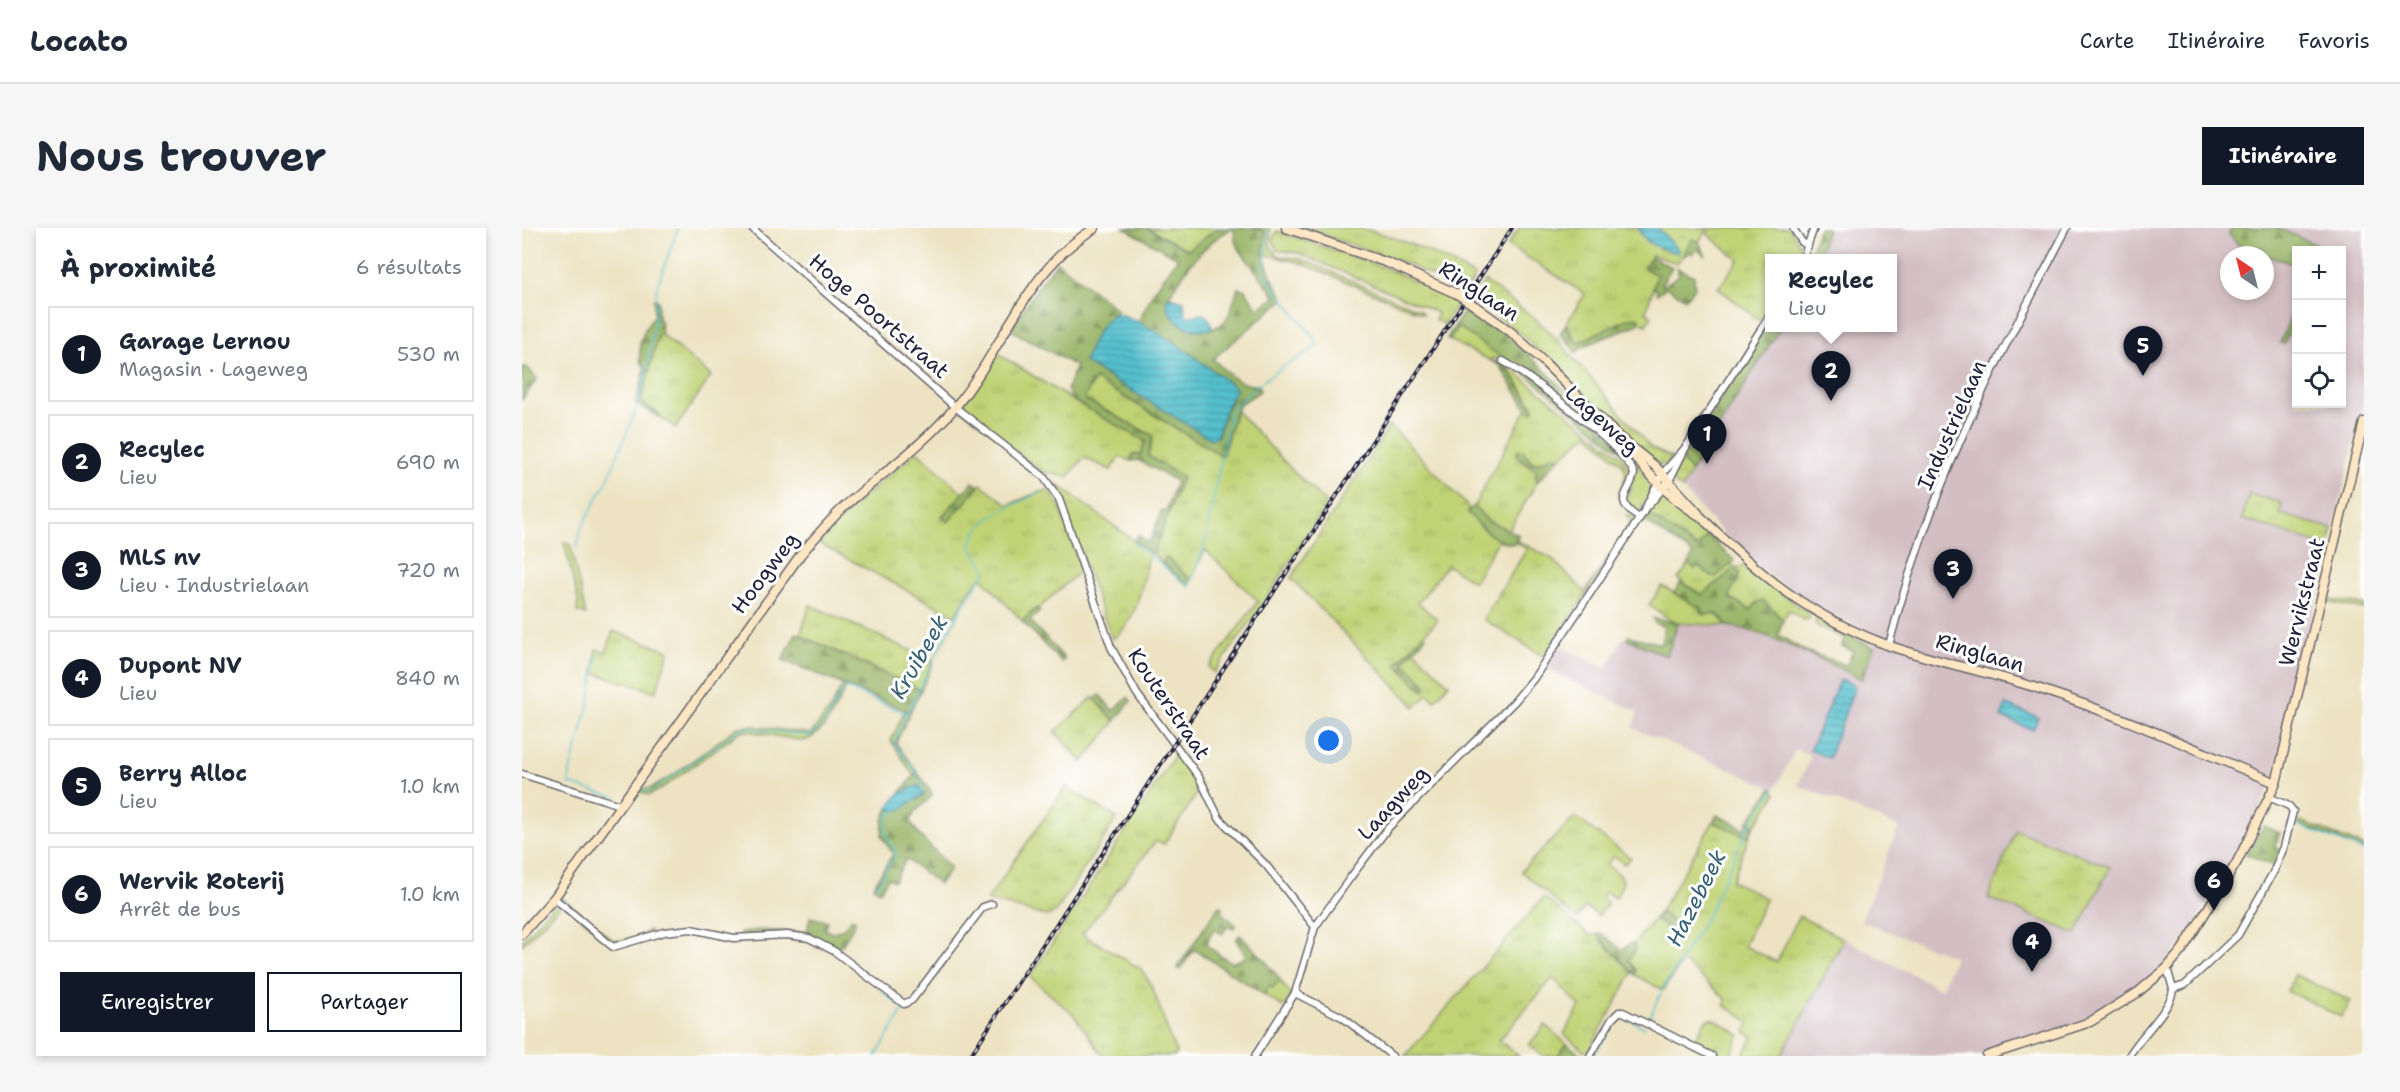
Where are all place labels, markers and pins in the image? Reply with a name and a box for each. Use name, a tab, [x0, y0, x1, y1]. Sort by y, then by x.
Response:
pin: 5	[2124, 326, 2162, 376]
pin: 2	[1812, 352, 1850, 401]
pin: 1	[1688, 414, 1726, 464]
pin: 3	[1934, 550, 1972, 599]
pin: 6	[2194, 862, 2234, 911]
pin: 4	[2012, 922, 2052, 972]

